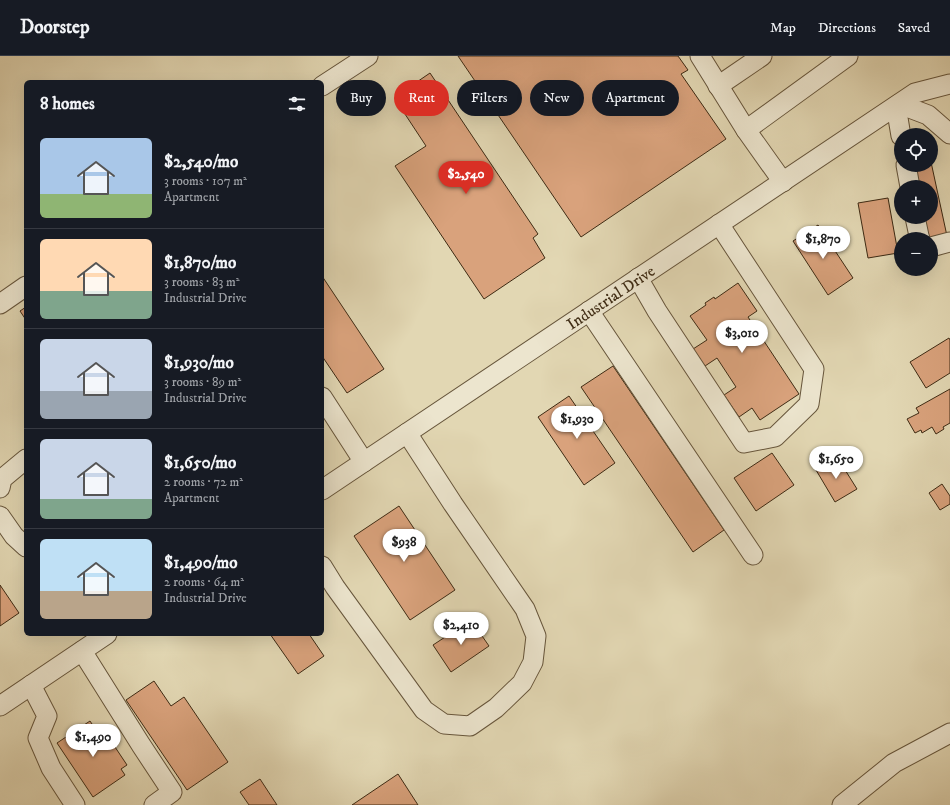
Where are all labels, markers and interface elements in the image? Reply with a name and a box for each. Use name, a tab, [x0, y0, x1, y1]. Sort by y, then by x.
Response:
text: Doorstep	[20, 16, 89, 39]
text: Map	[770, 19, 796, 37]
text: Directions	[818, 19, 876, 37]
text: Saved	[898, 19, 930, 37]
chip: Buy	[336, 80, 386, 116]
chip: Rent	[394, 80, 449, 116]
chip: Filters	[457, 80, 522, 116]
chip: New	[530, 80, 584, 116]
chip: Apartment	[592, 80, 679, 116]
text: 8 homes	[40, 93, 95, 115]
icon: filters	[286, 93, 308, 115]
map controls	[894, 128, 938, 276]
button: locate	[894, 128, 938, 172]
text: $2,540/mo	[164, 151, 238, 173]
icon: home	[72, 154, 120, 202]
pin: $2,540	[433, 161, 499, 195]
text: $2,540	[447, 166, 485, 182]
text: 3 rooms · 107 m²	[164, 173, 247, 189]
button: +	[894, 180, 938, 224]
text: Apartment	[164, 189, 219, 205]
pin: $1,870	[790, 226, 856, 260]
text: $1,870	[805, 231, 841, 247]
button: −	[894, 232, 938, 276]
text: $1,870/mo	[164, 252, 236, 274]
icon: home	[72, 255, 120, 303]
street label: Industrial Drive	[563, 261, 659, 334]
text: 3 rooms · 83 m²	[164, 274, 240, 290]
text: Industrial Drive	[164, 290, 247, 306]
pin: $3,010	[709, 320, 775, 354]
text: $3,010	[725, 325, 759, 341]
text: $1,930/mo	[164, 352, 234, 374]
icon: home	[72, 355, 120, 403]
text: 3 rooms · 89 m²	[164, 374, 241, 390]
text: Industrial Drive	[164, 390, 247, 406]
pin: $1,930	[544, 406, 610, 440]
text: $1,930	[560, 411, 594, 427]
pin: $1,650	[803, 446, 869, 480]
text: $1,650	[818, 451, 854, 467]
text: $1,650/mo	[164, 452, 236, 474]
icon: home	[72, 455, 120, 503]
text: 2 rooms · 72 m²	[164, 474, 243, 490]
text: Apartment	[164, 490, 219, 506]
pin: $938	[380, 529, 428, 563]
text: $938	[392, 534, 416, 550]
text: $1,490/mo	[164, 552, 237, 574]
icon: home	[72, 555, 120, 603]
text: 2 rooms · 64 m²	[164, 574, 244, 590]
text: Industrial Drive	[164, 590, 247, 606]
pin: $2,410	[428, 612, 494, 646]
text: $2,410	[443, 617, 479, 633]
pin: $1,490	[60, 724, 126, 758]
text: $1,490	[75, 729, 111, 745]

